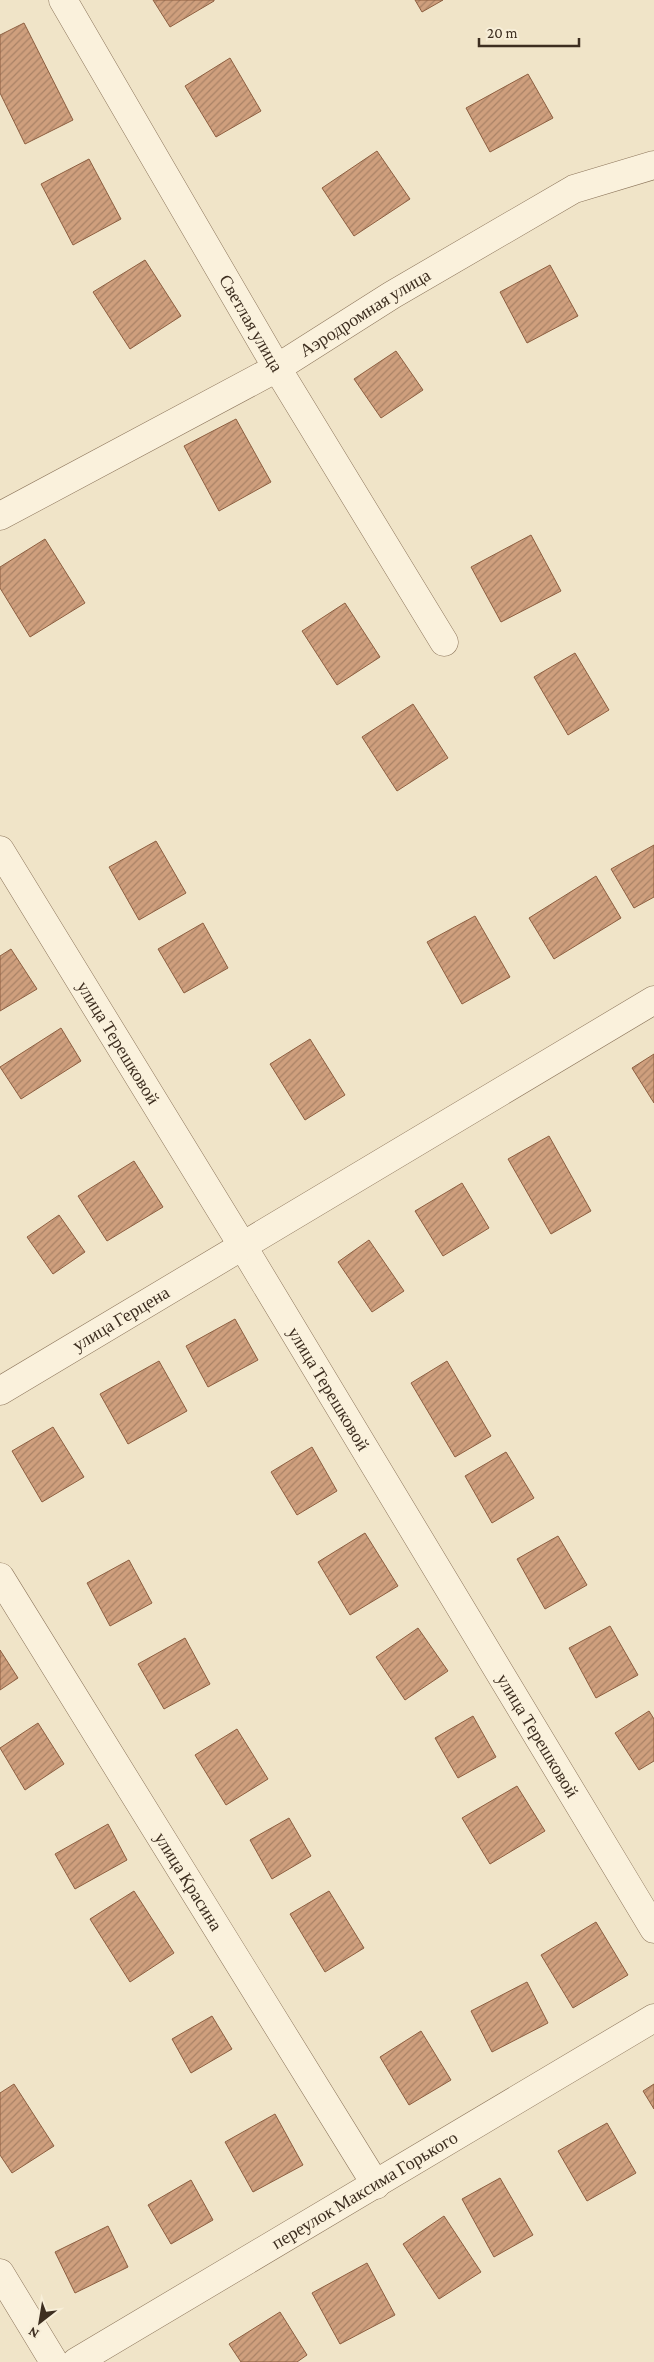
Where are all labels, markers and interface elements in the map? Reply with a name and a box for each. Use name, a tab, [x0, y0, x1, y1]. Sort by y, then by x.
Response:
scale bar	[479, 15, 579, 47]
text: 20 m	[487, 25, 518, 41]
street label: Аэродромная улица	[296, 265, 434, 361]
street label: Светлая улица	[215, 271, 287, 375]
street label: улица Терешковой	[73, 977, 164, 1108]
street label: улица Герцена	[69, 1282, 173, 1355]
street label: улица Терешковой	[284, 1323, 374, 1455]
street label: улица Терешковой	[493, 1670, 583, 1801]
street label: улица Красина	[150, 1829, 226, 1934]
street label: переулок Максима Горького	[268, 2127, 461, 2253]
north arrow	[15, 2297, 65, 2347]
text: N	[25, 2324, 42, 2342]

